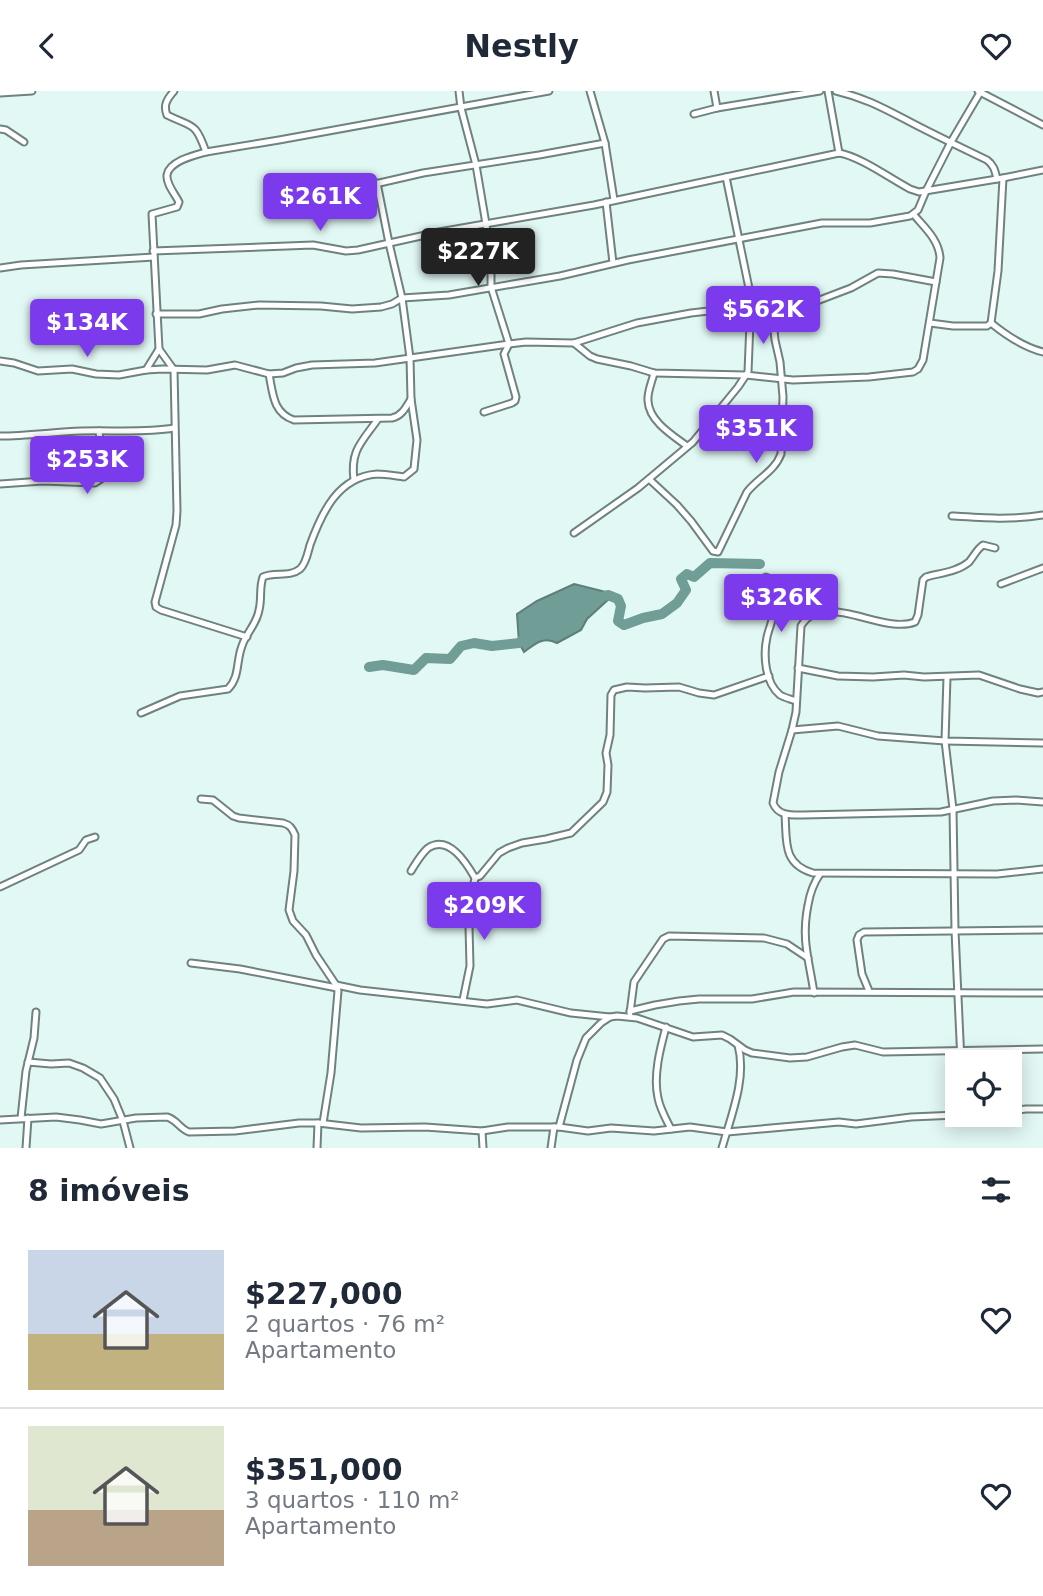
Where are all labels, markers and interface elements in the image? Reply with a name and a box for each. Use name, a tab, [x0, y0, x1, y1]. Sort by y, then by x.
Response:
icon: back	[28, 27, 66, 65]
text: Nestly	[464, 27, 579, 65]
icon: heart	[977, 27, 1015, 65]
pin: $261K	[271, 173, 369, 233]
text: $261K	[279, 183, 361, 209]
pin: $227K	[429, 229, 527, 288]
text: $227K	[437, 238, 519, 264]
pin: $562K	[714, 287, 812, 346]
text: $562K	[722, 296, 804, 322]
pin: $134K	[38, 299, 136, 359]
text: $134K	[46, 309, 128, 335]
pin: $351K	[707, 405, 805, 465]
text: $351K	[715, 415, 797, 441]
pin: $253K	[38, 437, 136, 496]
text: $253K	[46, 446, 128, 472]
pin: $326K	[732, 575, 830, 634]
text: $326K	[740, 584, 822, 610]
pin: $209K	[435, 883, 533, 942]
text: $209K	[443, 892, 525, 918]
map controls	[945, 1050, 1022, 1127]
button: locate	[945, 1050, 1022, 1127]
icon: filters	[977, 1171, 1015, 1209]
text: 8 imóveis	[28, 1173, 190, 1208]
text: $227,000	[245, 1276, 403, 1311]
icon: home	[84, 1278, 168, 1362]
icon: heart	[977, 1301, 1015, 1339]
text: 2 quartos · 76 m²	[245, 1311, 445, 1337]
text: Apartamento	[245, 1337, 396, 1363]
text: $351,000	[245, 1452, 403, 1487]
icon: home	[84, 1454, 168, 1538]
icon: heart	[977, 1477, 1015, 1515]
text: 3 quartos · 110 m²	[245, 1487, 460, 1513]
text: Apartamento	[245, 1513, 396, 1539]

